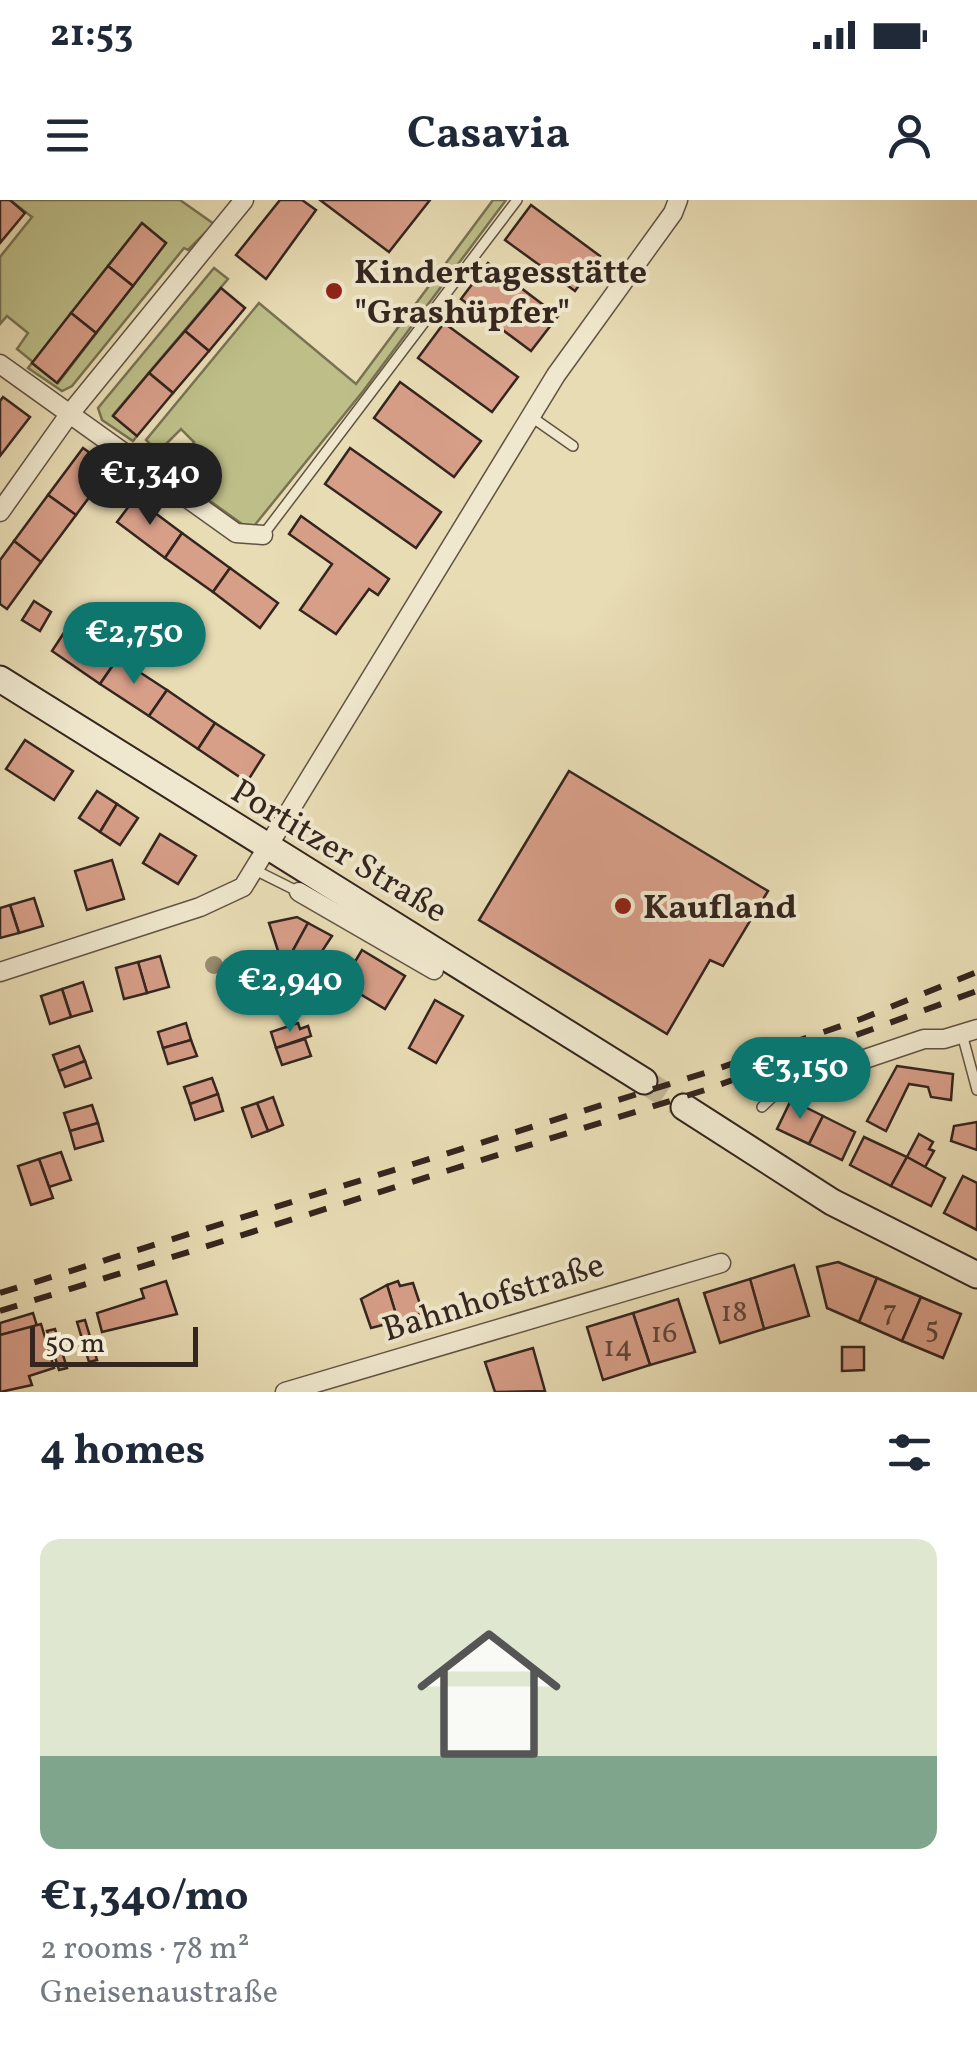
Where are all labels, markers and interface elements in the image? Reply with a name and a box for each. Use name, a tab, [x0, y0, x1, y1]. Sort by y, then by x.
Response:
text: 21:53	[50, 9, 134, 62]
text: Casavia	[407, 104, 570, 167]
icon: menu	[40, 108, 95, 163]
icon: person	[882, 108, 937, 163]
place label: Kindertagesstätte "Grashüpfer"	[354, 250, 647, 338]
marker: Kindertagesstätte "Grashüpfer"	[323, 280, 345, 302]
pin: €1,340	[69, 443, 231, 528]
text: €1,340	[100, 453, 200, 497]
pin: €2,750	[53, 602, 215, 687]
text: €2,750	[85, 612, 183, 656]
street label: Portitzer Straße	[221, 769, 456, 936]
place label: Kaufland	[643, 885, 797, 933]
marker: Kaufland	[612, 895, 634, 917]
pin: €2,940	[209, 950, 371, 1035]
text: €2,940	[237, 960, 343, 1004]
pin: €3,150	[719, 1037, 881, 1122]
text: €3,150	[752, 1047, 848, 1091]
street label: Bahnhofstraße	[377, 1242, 611, 1355]
house number: 7	[883, 1291, 897, 1333]
house number: 18	[721, 1292, 747, 1334]
house number: 5	[925, 1308, 939, 1350]
house number: 16	[651, 1313, 677, 1355]
scale bar	[30, 1322, 198, 1366]
text: 50 m	[45, 1325, 105, 1364]
house number: 14	[603, 1327, 633, 1369]
text: 4 homes	[40, 1423, 205, 1482]
icon: filters	[882, 1425, 937, 1480]
icon: home	[399, 1604, 579, 1784]
text: €1,340/mo	[40, 1869, 249, 1928]
text: 2 rooms · 78 m²	[40, 1928, 250, 1972]
text: Gneisenaustraße	[40, 1972, 278, 2016]

